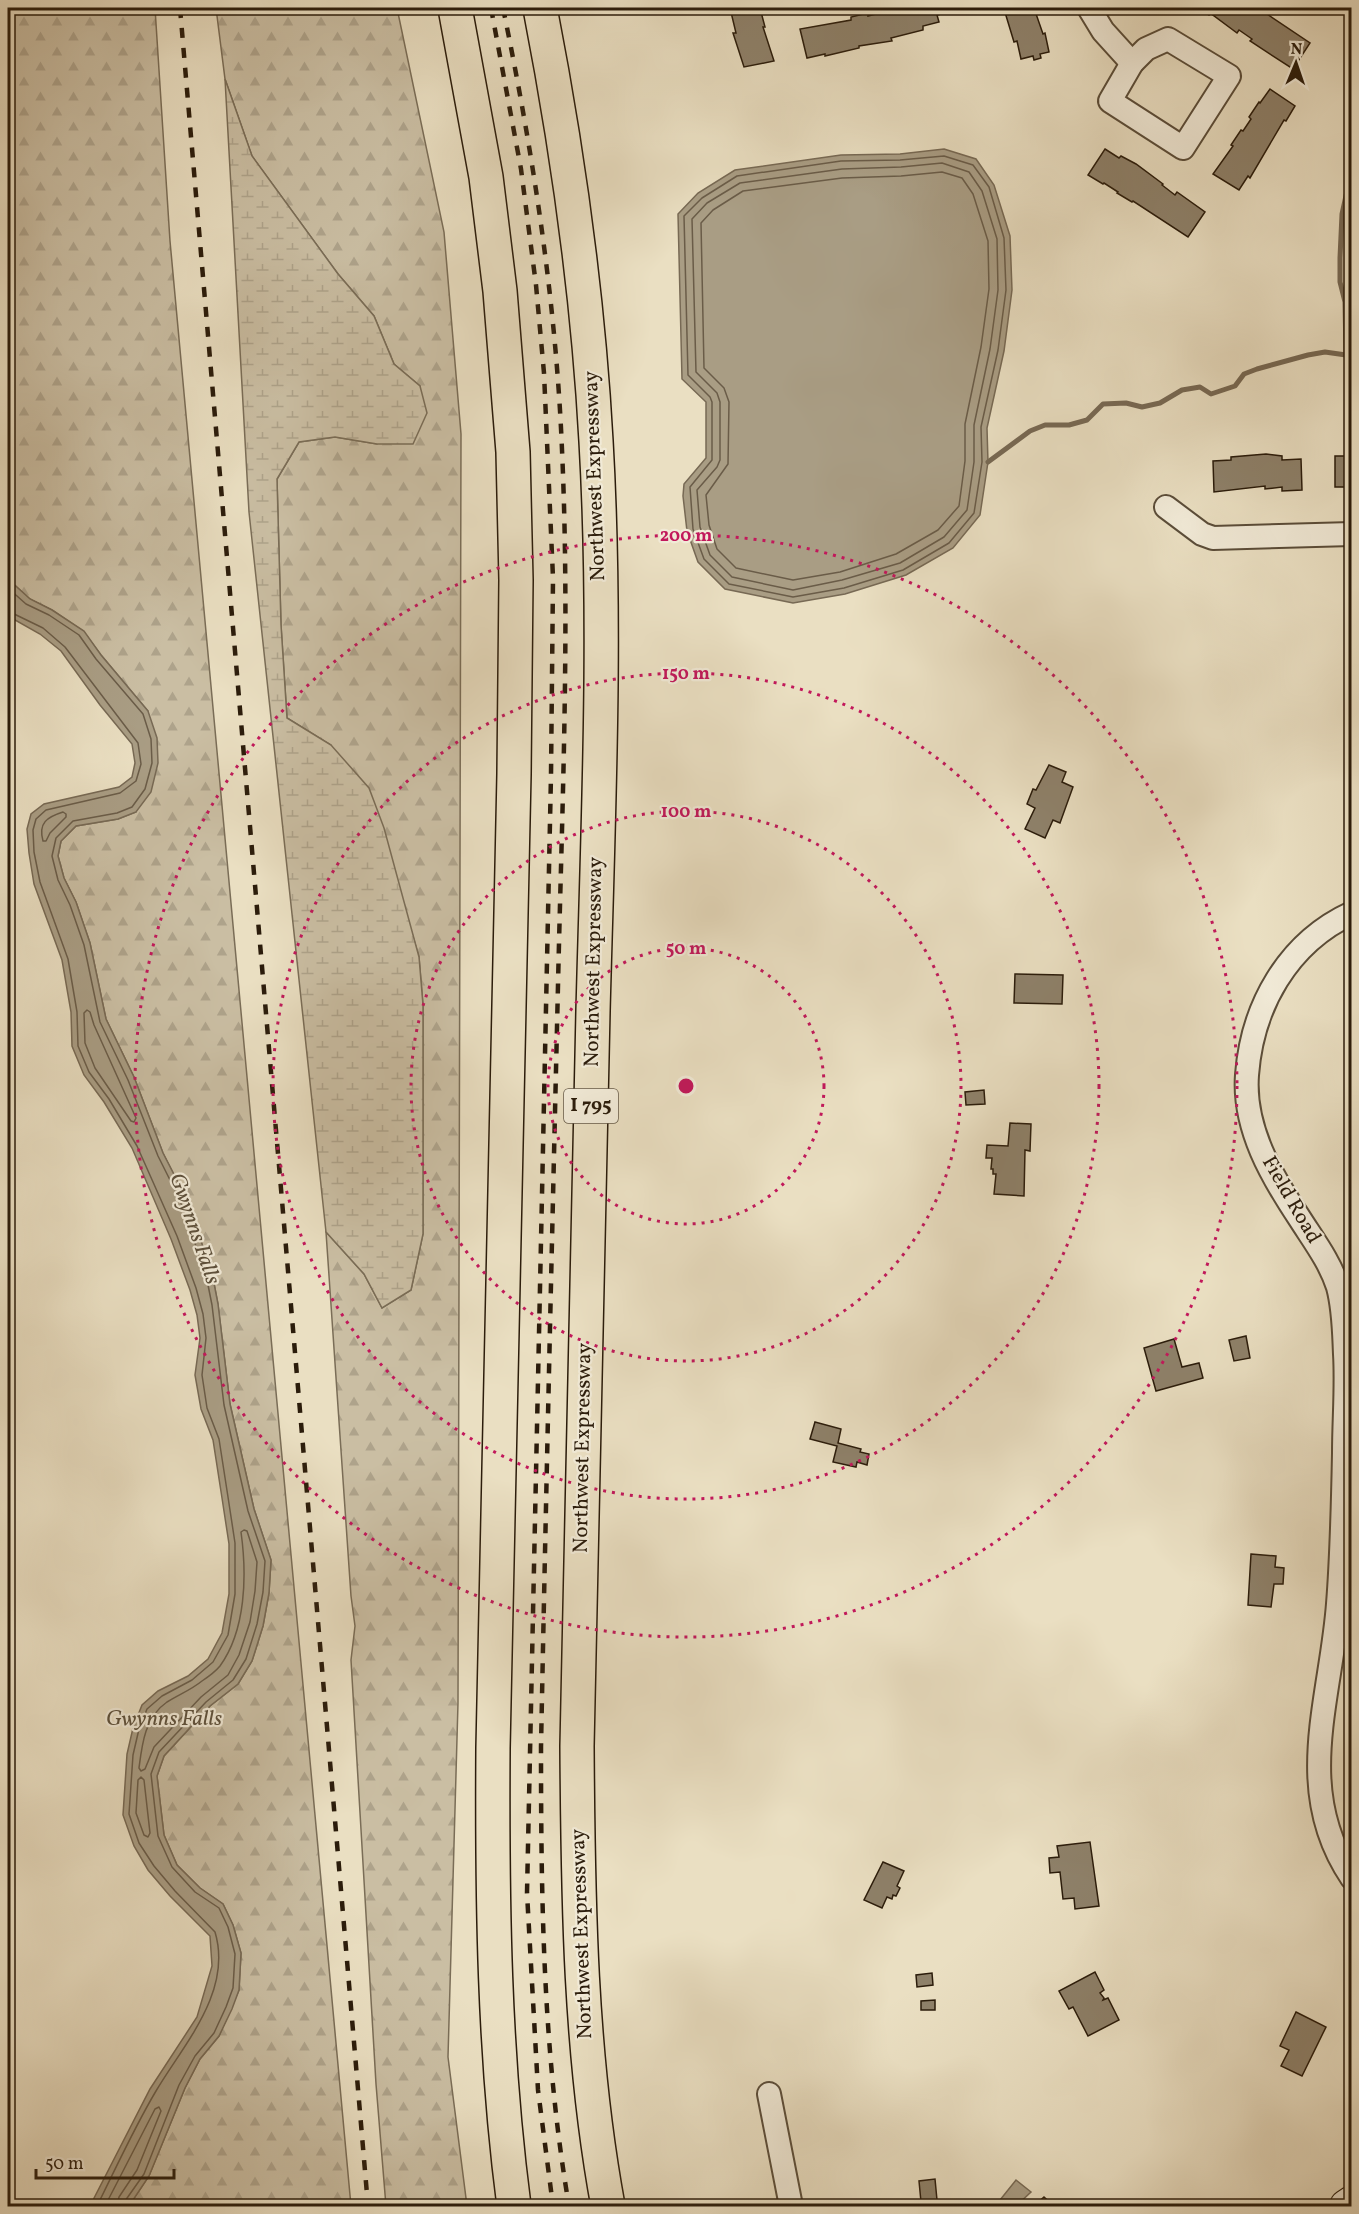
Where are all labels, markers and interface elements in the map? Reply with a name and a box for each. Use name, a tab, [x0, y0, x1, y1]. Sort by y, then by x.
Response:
north arrow	[1266, 33, 1326, 93]
text: N	[1290, 39, 1303, 61]
street label: Northwest Expressway	[577, 370, 613, 582]
text: 200 m	[660, 524, 712, 549]
text: 150 m	[662, 662, 710, 687]
text: 100 m	[661, 800, 711, 825]
street label: Northwest Expressway	[578, 856, 610, 1067]
text: 50 m	[666, 937, 706, 962]
centre of rings	[676, 1076, 696, 1096]
road number: I 795	[564, 1089, 618, 1123]
street label: Field Road	[1254, 1151, 1328, 1249]
water label: Gwynns Falls	[160, 1169, 228, 1289]
street label: Northwest Expressway	[567, 1342, 599, 1553]
water label: Gwynns Falls	[106, 1704, 222, 1735]
street label: Northwest Expressway	[564, 1828, 600, 2040]
scale bar	[36, 2142, 174, 2180]
text: 50 m	[45, 2152, 84, 2177]

